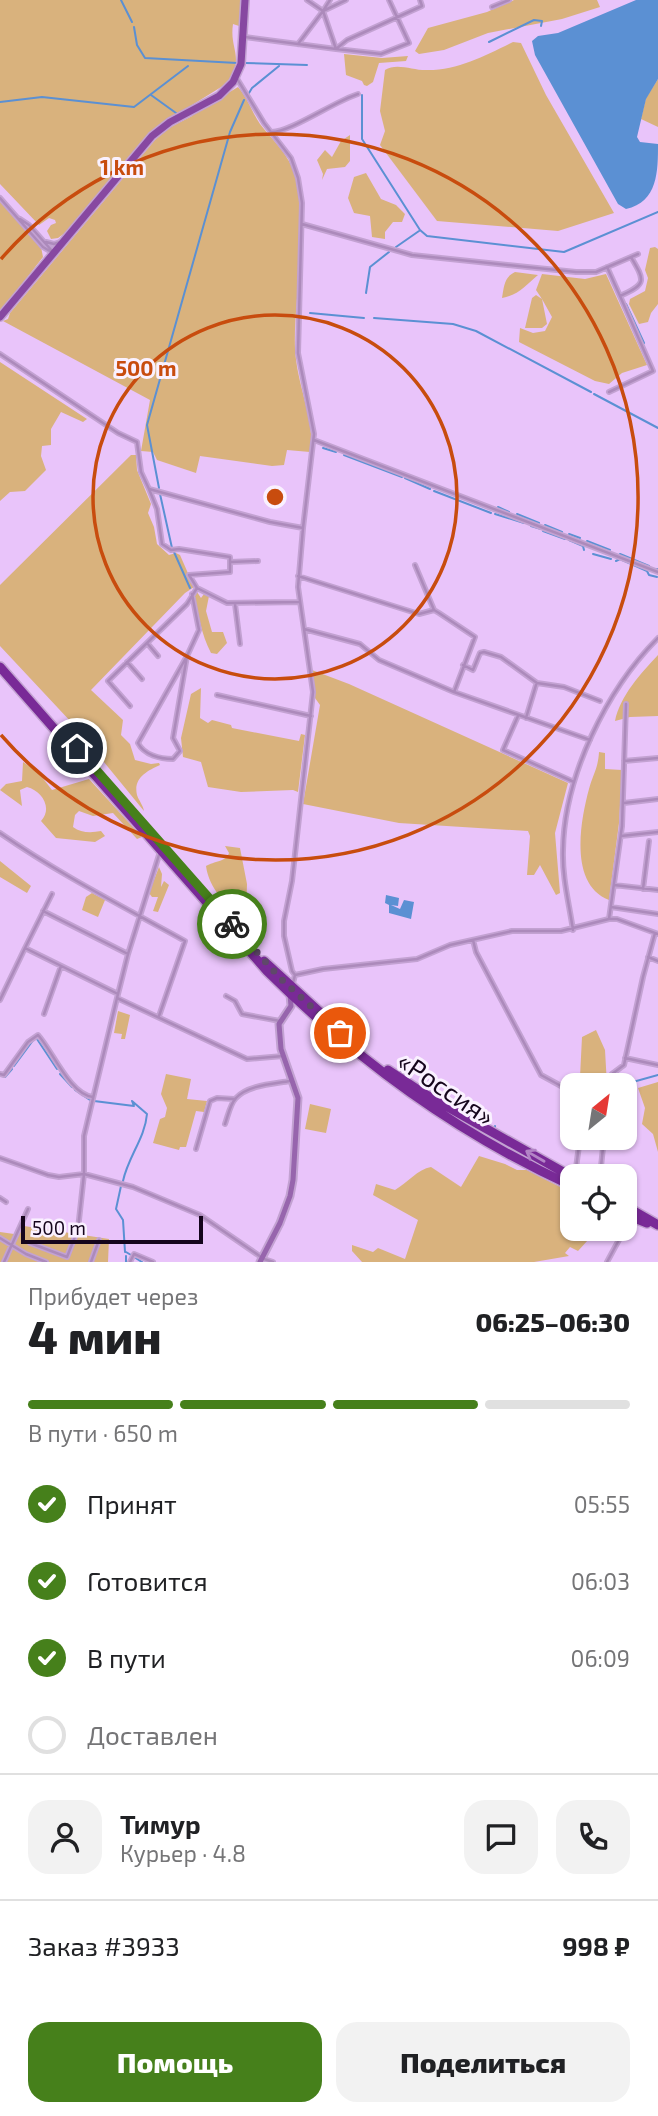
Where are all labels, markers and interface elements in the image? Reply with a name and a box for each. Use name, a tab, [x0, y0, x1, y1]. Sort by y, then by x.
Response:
text: 1 km	[100, 154, 144, 179]
text: 500 m	[115, 355, 177, 380]
centre of rings	[263, 485, 287, 509]
pin	[47, 718, 107, 778]
icon: home	[58, 729, 96, 767]
courier	[197, 889, 267, 959]
icon: bike	[213, 905, 251, 943]
pin	[310, 1003, 370, 1063]
icon: bag	[321, 1014, 359, 1052]
street label: «Россия»	[393, 1044, 501, 1131]
north arrow	[560, 1073, 637, 1150]
map controls	[560, 1073, 637, 1241]
one-way arrow	[526, 1149, 546, 1163]
button: locate	[560, 1164, 637, 1241]
scale bar	[21, 1213, 203, 1245]
text: 500 m	[32, 1216, 86, 1239]
text: Прибудет через	[28, 1282, 198, 1310]
text: 06:25–06:30	[476, 1306, 630, 1337]
text: 4 мин	[28, 1308, 162, 1363]
text: В пути · 650 m	[28, 1419, 178, 1447]
icon: check	[28, 1485, 66, 1523]
text: Принят	[87, 1488, 177, 1519]
text: 05:55	[574, 1490, 630, 1518]
icon: check	[28, 1562, 66, 1600]
text: Готовится	[87, 1565, 208, 1596]
text: 06:03	[571, 1567, 630, 1595]
icon: check	[28, 1639, 66, 1677]
text: В пути	[87, 1642, 166, 1673]
text: 06:09	[571, 1644, 630, 1672]
text: Доставлен	[87, 1719, 218, 1750]
button: person	[28, 1800, 102, 1874]
button: chat	[464, 1800, 538, 1874]
button: phone	[556, 1800, 630, 1874]
text: Тимур	[120, 1808, 201, 1839]
text: Курьер · 4.8	[120, 1839, 246, 1867]
text: Заказ #3933	[28, 1930, 180, 1961]
text: 998 ₽	[562, 1930, 630, 1961]
button: Помощь	[28, 2022, 322, 2102]
button: Поделиться	[336, 2022, 630, 2102]

